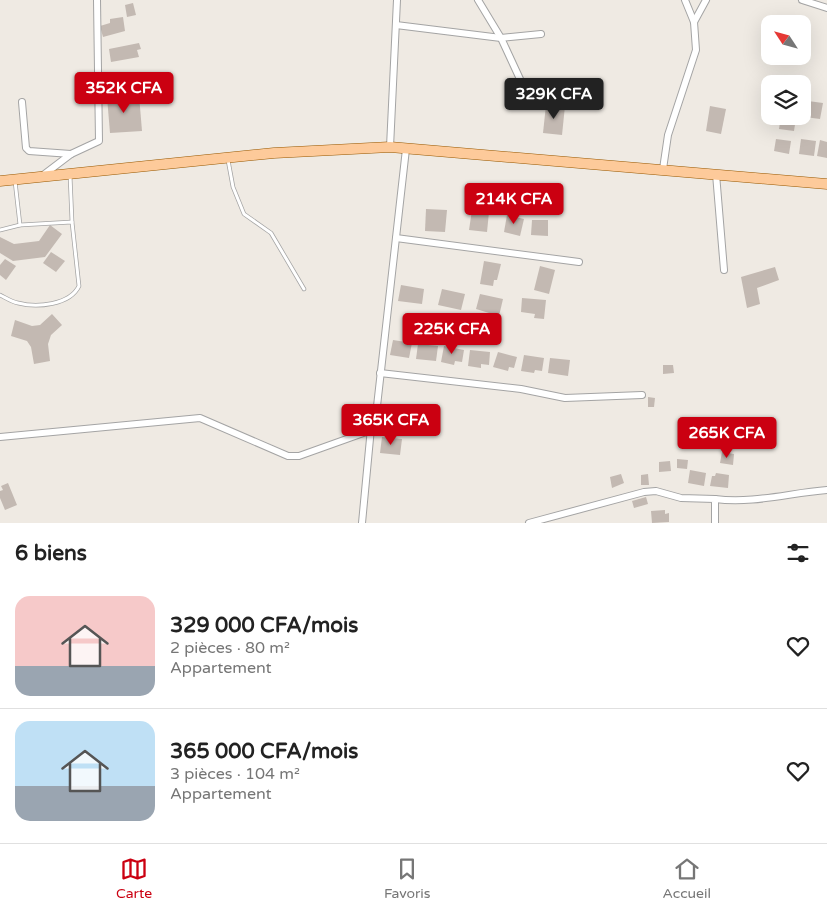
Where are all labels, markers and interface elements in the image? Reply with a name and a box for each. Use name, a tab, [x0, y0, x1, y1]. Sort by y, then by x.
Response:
north arrow	[761, 15, 811, 65]
map controls	[761, 15, 811, 125]
pin: 352K CFA	[72, 72, 176, 114]
button: layers	[761, 75, 811, 125]
text: 352K CFA	[86, 78, 162, 98]
pin: 329K CFA	[502, 78, 606, 120]
text: 329K CFA	[516, 84, 592, 104]
pin: 214K CFA	[462, 182, 566, 225]
text: 214K CFA	[476, 189, 552, 209]
pin: 225K CFA	[400, 312, 504, 355]
text: 225K CFA	[414, 319, 490, 339]
pin: 365K CFA	[339, 404, 443, 446]
text: 365K CFA	[353, 410, 429, 430]
pin: 265K CFA	[675, 416, 779, 459]
text: 265K CFA	[689, 423, 765, 443]
icon: filters	[784, 539, 812, 567]
text: 6 biens	[15, 541, 87, 566]
text: 329 000 CFA/mois	[170, 613, 358, 638]
icon: home	[55, 616, 115, 676]
icon: heart	[784, 632, 812, 660]
text: 2 pièces · 80 m²	[170, 638, 290, 658]
text: Appartement	[170, 658, 272, 678]
text: 365 000 CFA/mois	[170, 739, 358, 764]
icon: home	[55, 741, 115, 801]
icon: heart	[784, 757, 812, 785]
text: 3 pièces · 104 m²	[170, 764, 300, 784]
text: Appartement	[170, 784, 272, 804]
tab: Carte	[116, 855, 152, 902]
tab: Favoris	[384, 855, 431, 902]
tab: Accueil	[662, 855, 711, 902]

